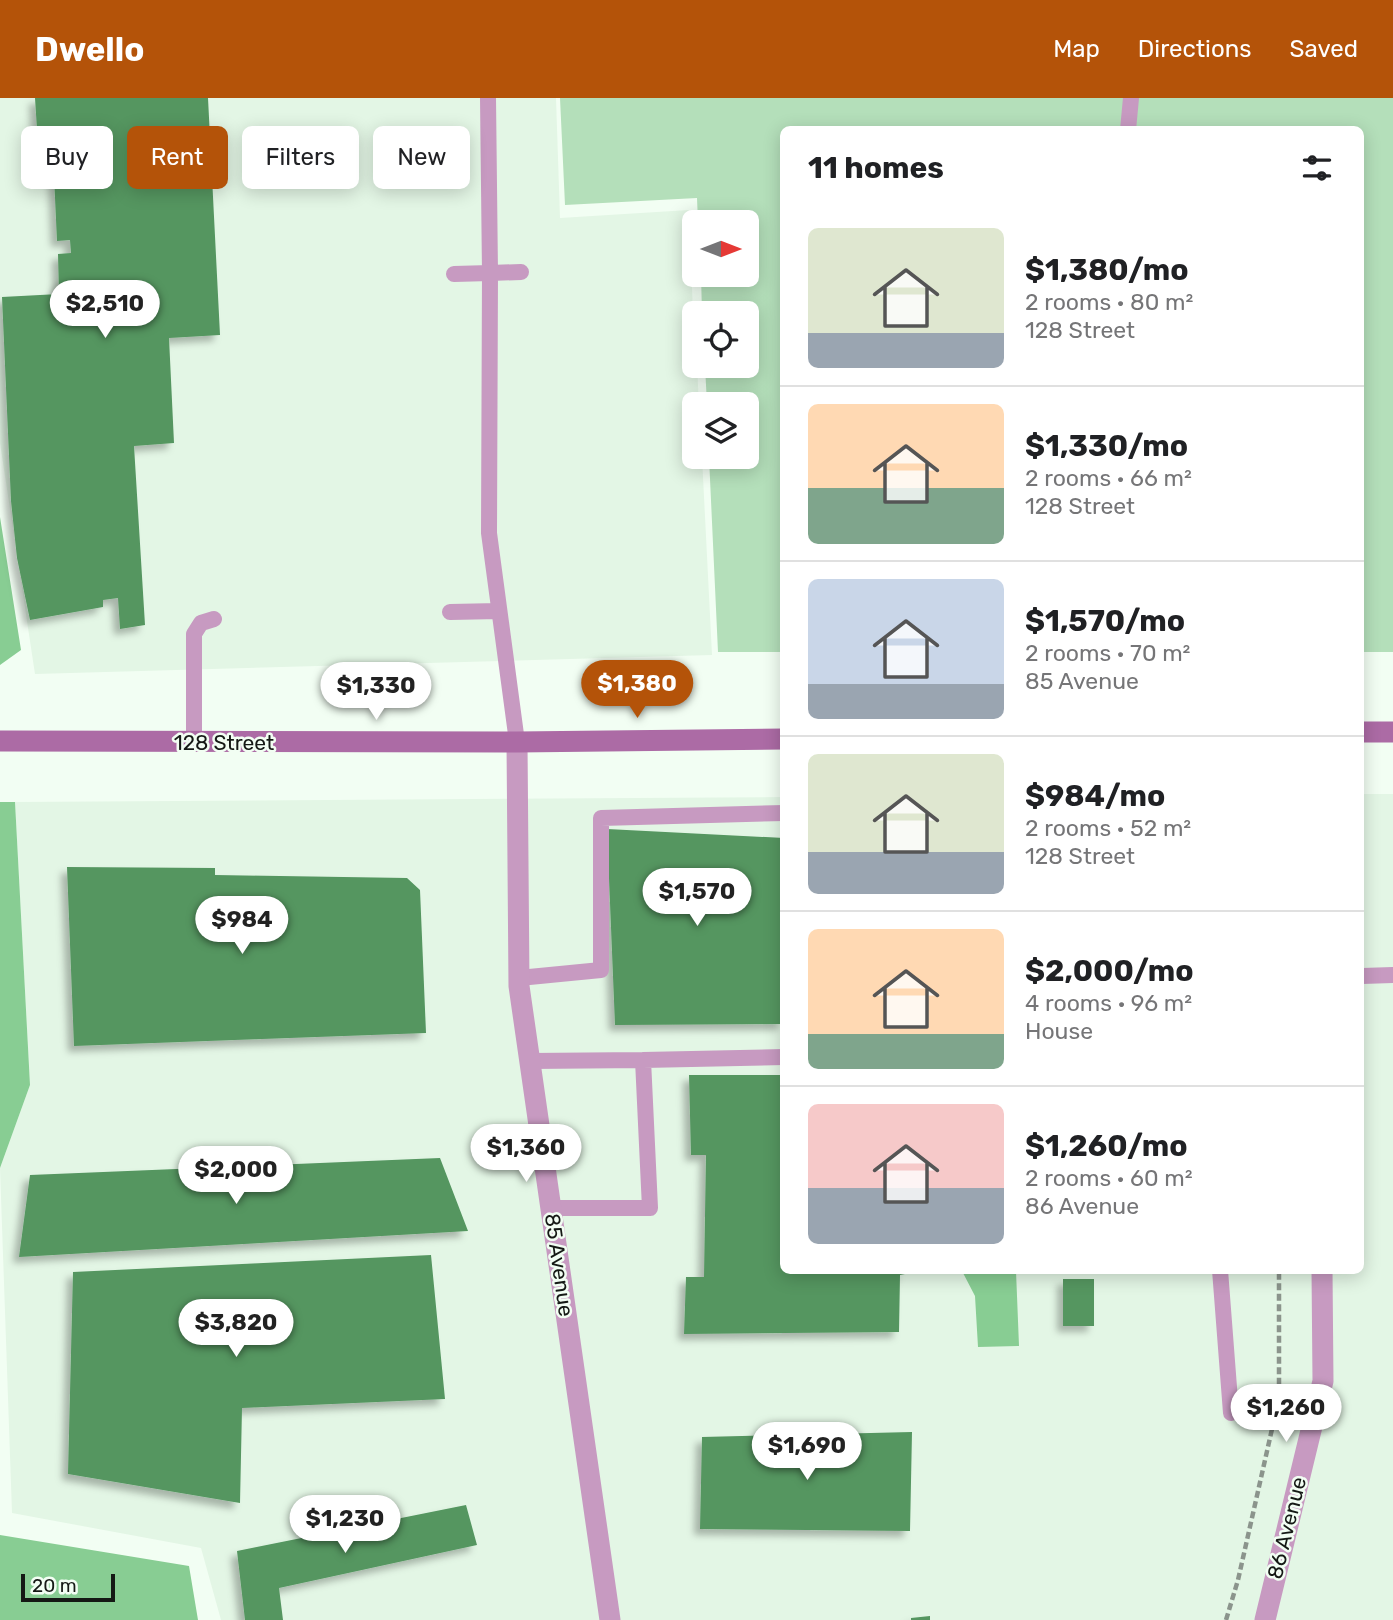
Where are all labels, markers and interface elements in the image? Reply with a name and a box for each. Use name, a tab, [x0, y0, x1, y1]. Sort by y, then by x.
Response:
text: Dwello	[35, 30, 144, 69]
text: Map	[1053, 35, 1100, 63]
text: Directions	[1138, 35, 1251, 63]
text: Saved	[1289, 35, 1358, 63]
chip: Buy	[21, 126, 113, 189]
chip: Rent	[127, 126, 228, 189]
chip: Filters	[242, 126, 359, 189]
chip: New	[373, 126, 470, 189]
icon: filters	[1298, 149, 1336, 187]
text: 11 homes	[808, 150, 944, 186]
north arrow	[682, 210, 760, 287]
map controls	[682, 210, 759, 469]
text: $1,380/mo	[1025, 252, 1189, 288]
icon: home	[864, 256, 948, 340]
pin: $2,510	[48, 280, 162, 340]
text: 2 rooms · 80 m²	[1025, 288, 1193, 316]
text: $2,510	[66, 289, 144, 317]
button: locate	[682, 301, 759, 378]
text: 128 Street	[1025, 316, 1135, 344]
button: layers	[682, 392, 759, 469]
text: $1,330/mo	[1025, 428, 1188, 464]
icon: home	[864, 432, 948, 516]
text: 2 rooms · 66 m²	[1025, 464, 1192, 492]
text: 128 Street	[1025, 492, 1135, 520]
text: $1,570/mo	[1025, 603, 1185, 639]
icon: home	[864, 607, 948, 691]
text: 2 rooms · 70 m²	[1025, 639, 1190, 667]
pin: $1,380	[580, 660, 694, 720]
pin: $1,330	[319, 662, 433, 722]
text: 85 Avenue	[1025, 667, 1139, 695]
text: $1,380	[597, 669, 677, 697]
text: $1,330	[336, 671, 416, 699]
street label: 128 Street	[174, 730, 274, 755]
text: $984/mo	[1025, 778, 1165, 814]
icon: home	[864, 782, 948, 866]
text: 2 rooms · 52 m²	[1025, 814, 1191, 842]
text: 128 Street	[1025, 842, 1135, 870]
pin: $1,570	[640, 868, 754, 928]
text: $1,570	[659, 877, 735, 905]
pin: $984	[201, 896, 283, 956]
text: $984	[211, 905, 273, 933]
text: $2,000/mo	[1025, 953, 1194, 989]
icon: home	[864, 957, 948, 1041]
text: 4 rooms · 96 m²	[1025, 989, 1192, 1017]
text: House	[1025, 1017, 1093, 1045]
pin: $1,360	[469, 1124, 583, 1184]
text: $1,260/mo	[1025, 1128, 1188, 1164]
icon: home	[864, 1132, 948, 1216]
text: $1,360	[487, 1133, 565, 1161]
pin: $2,000	[179, 1146, 293, 1206]
text: $2,000	[194, 1155, 278, 1183]
text: 2 rooms · 60 m²	[1025, 1164, 1193, 1192]
text: 86 Avenue	[1025, 1192, 1139, 1220]
street label: 85 Avenue	[540, 1212, 579, 1318]
pin: $3,820	[179, 1300, 293, 1359]
text: $3,820	[195, 1308, 277, 1336]
pin: $1,260	[1229, 1384, 1343, 1444]
text: $1,260	[1247, 1393, 1325, 1421]
pin: $1,690	[750, 1422, 864, 1482]
text: $1,690	[768, 1431, 846, 1459]
street label: 86 Avenue	[1262, 1474, 1311, 1581]
pin: $1,230	[288, 1496, 402, 1555]
text: $1,230	[306, 1504, 384, 1532]
scale bar	[21, 1571, 116, 1603]
text: 20 m	[32, 1574, 77, 1597]

